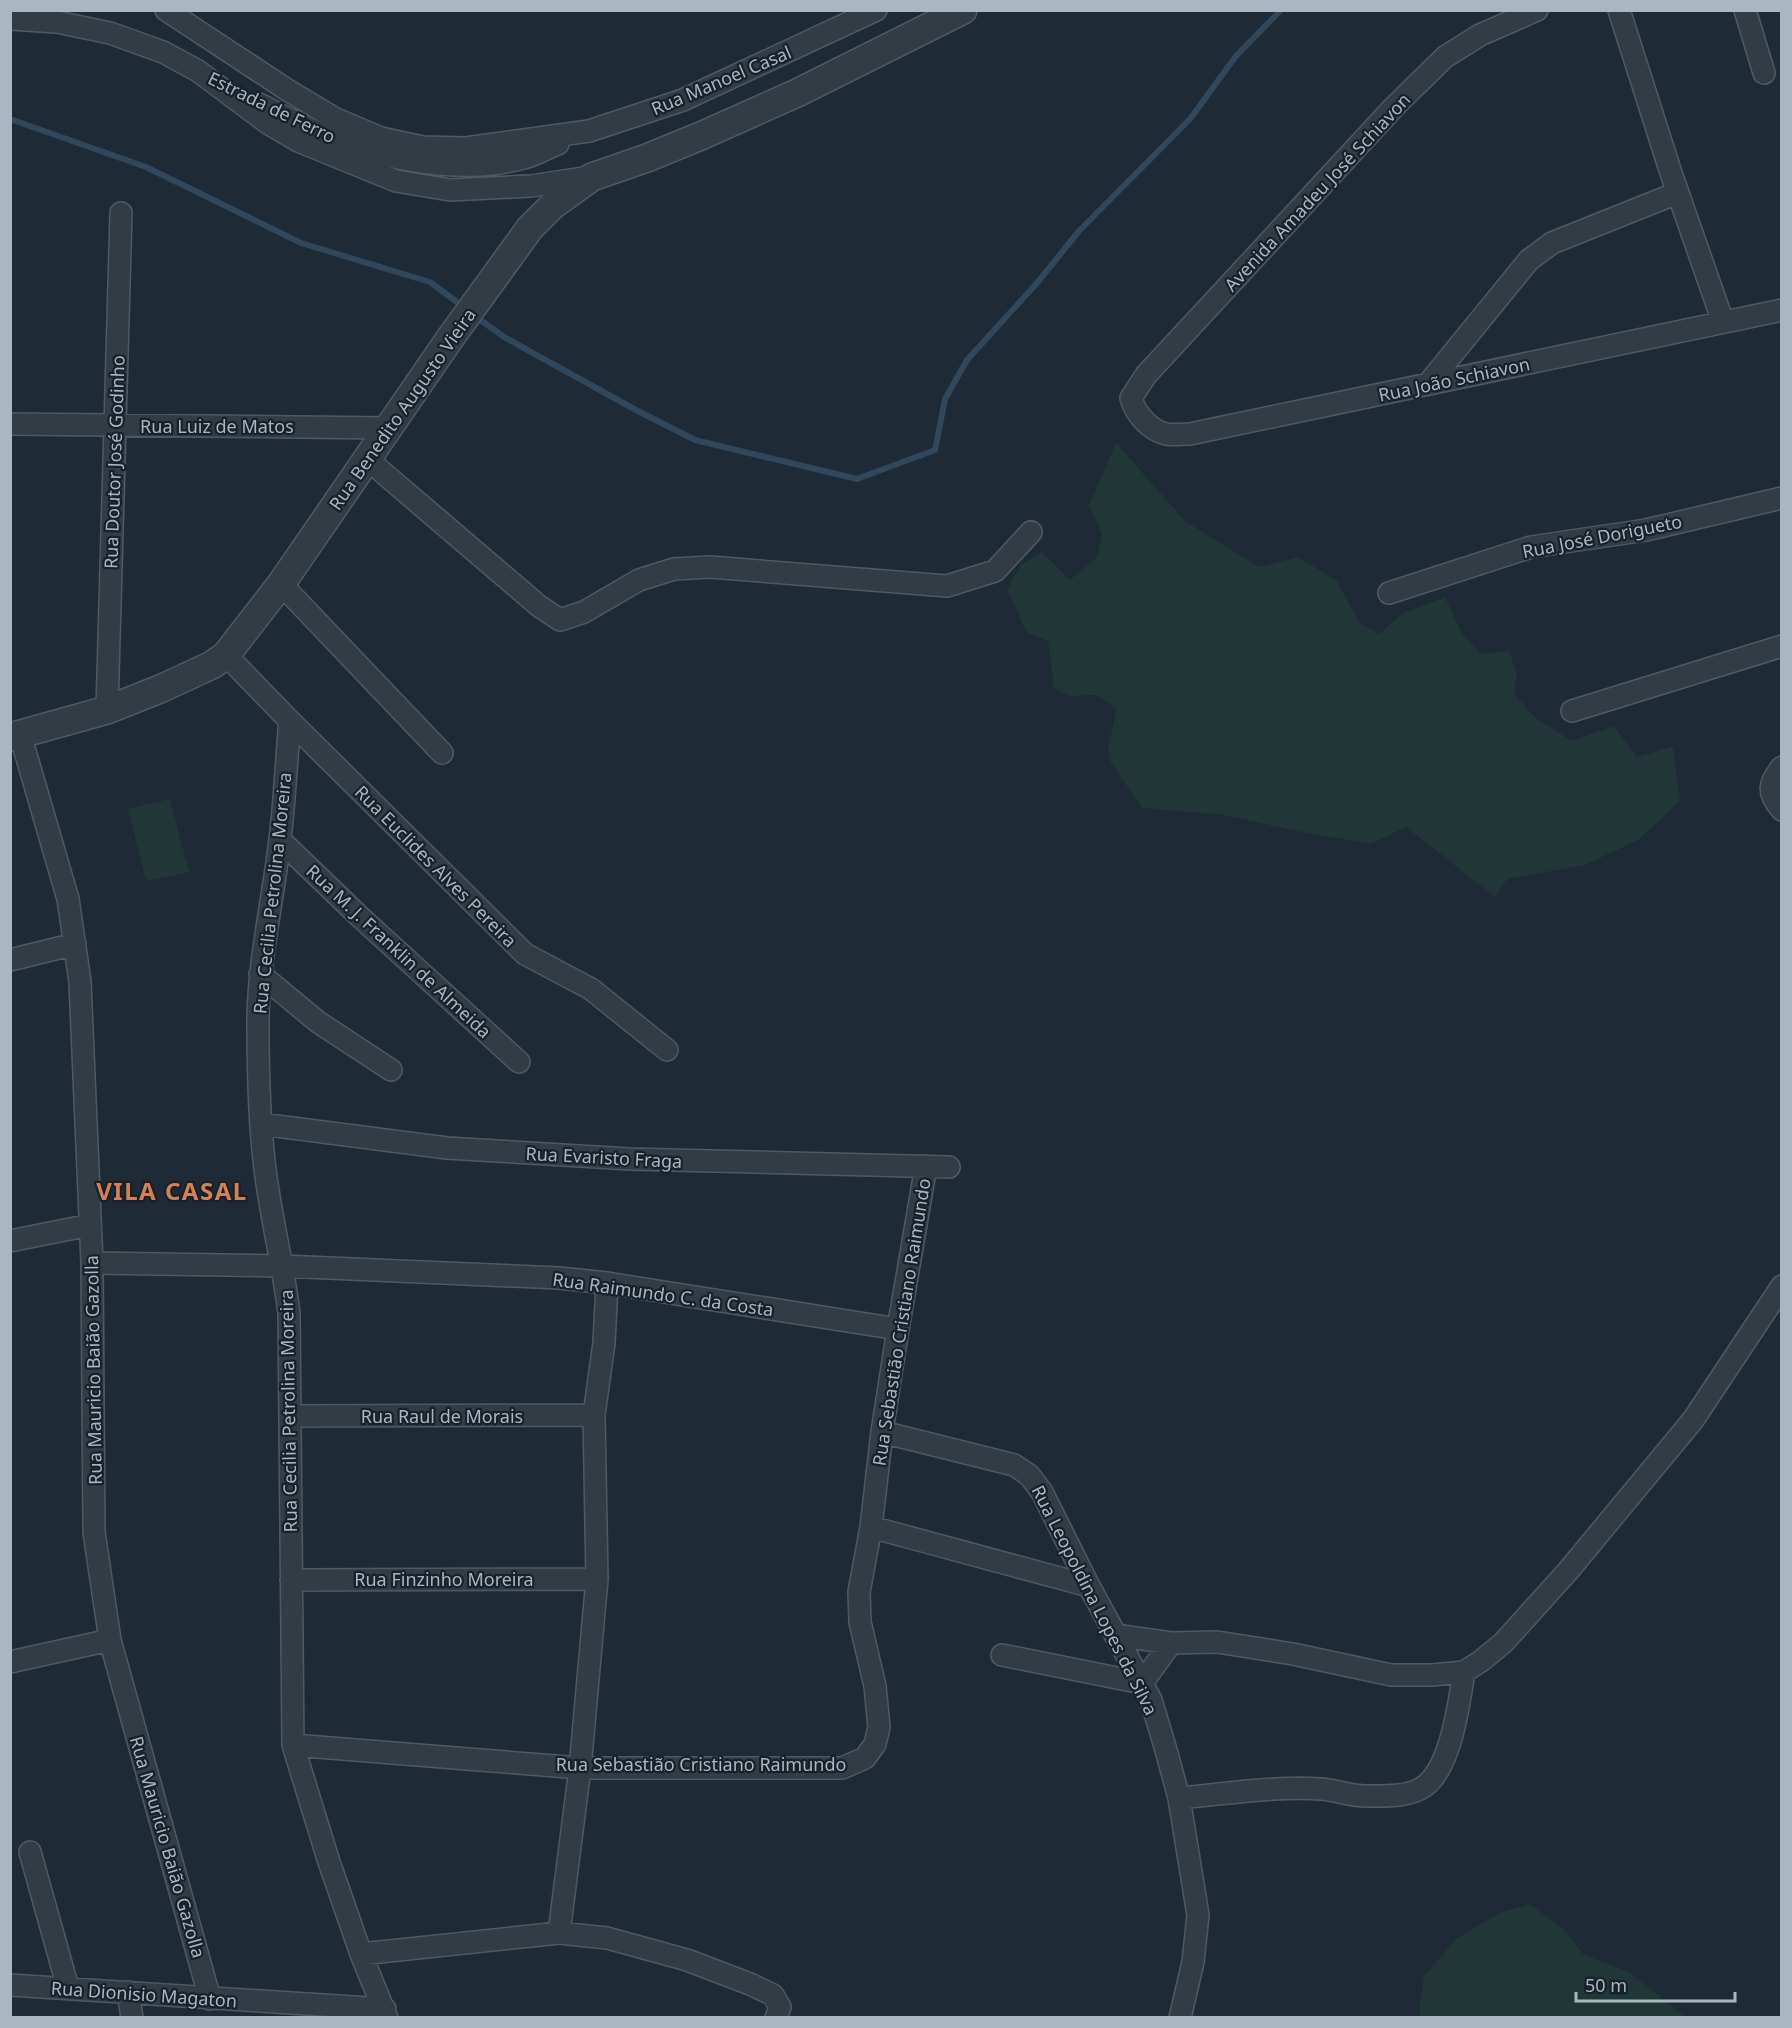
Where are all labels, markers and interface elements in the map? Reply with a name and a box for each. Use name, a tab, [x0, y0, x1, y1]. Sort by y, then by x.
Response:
street label: Rua Manoel Casal	[647, 40, 795, 120]
street label: Estrada de Ferro	[204, 66, 340, 148]
street label: Avenida Amadeu José Schiavon	[1219, 88, 1415, 296]
street label: Rua Benedito Augusto Vieira	[323, 303, 481, 515]
street label: Rua João Schiavon	[1376, 351, 1532, 407]
street label: Rua Doutor José Godinho	[98, 355, 130, 569]
street label: Rua Luiz de Matos	[140, 414, 294, 438]
street label: Rua José Dorigueto	[1520, 509, 1684, 563]
street label: Rua Cecilia Petrolina Moreira	[247, 771, 297, 1015]
street label: Rua Euclides Alves Pereira	[350, 780, 522, 952]
street label: Rua M. J. Franklin de Almeida	[301, 859, 497, 1043]
street label: Rua Evaristo Fraga	[525, 1141, 683, 1173]
district label: VILA CASAL	[96, 1174, 248, 1207]
street label: Rua Sebastião Cristiano Raimundo	[866, 1177, 936, 1467]
street label: Rua Mauricio Baião Gazolla	[79, 1255, 107, 1485]
street label: Rua Raimundo C. da Costa	[551, 1267, 775, 1321]
street label: Rua Cecilia Petrolina Moreira	[274, 1289, 302, 1533]
street label: Rua Raul de Morais	[361, 1404, 523, 1428]
street label: Rua Leopoldina Lopes da Silva	[1026, 1481, 1164, 1719]
street label: Rua Finzinho Moreira	[354, 1567, 534, 1591]
street label: Rua Mauricio Baião Gazolla	[125, 1733, 211, 1961]
street label: Rua Sebastião Cristiano Raimundo	[556, 1752, 846, 1776]
scale bar	[1576, 1965, 1735, 2003]
text: 50 m	[1585, 1973, 1627, 1997]
street label: Rua Dionisio Magaton	[50, 1976, 238, 2012]

